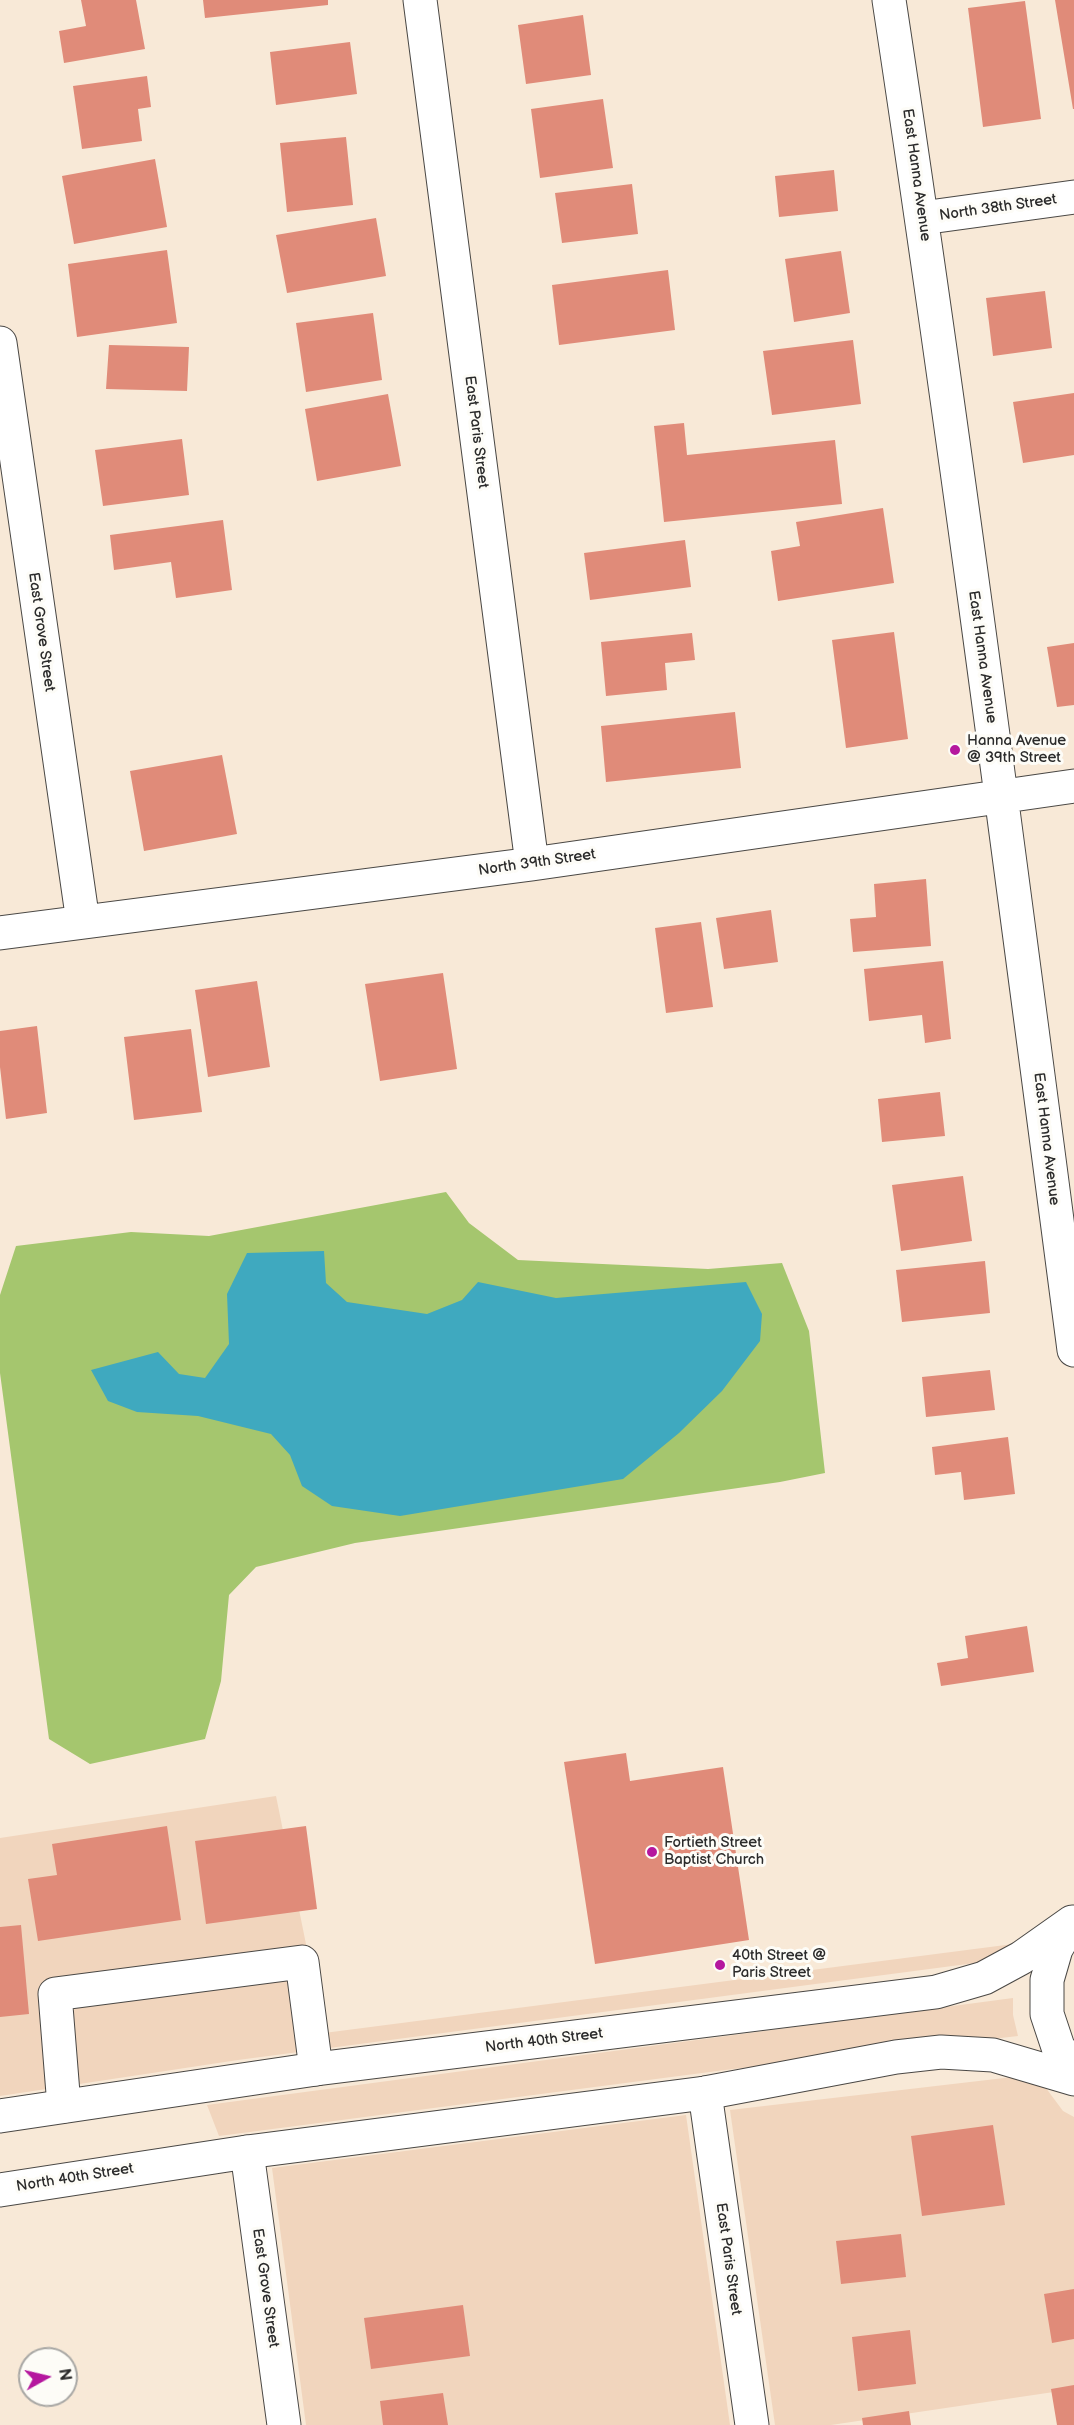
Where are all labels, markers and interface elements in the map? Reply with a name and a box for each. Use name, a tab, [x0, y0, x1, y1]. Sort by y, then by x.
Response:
street label: East Hanna Avenue	[898, 108, 934, 242]
street label: North 38th Street	[938, 191, 1058, 225]
street label: East Paris Street	[460, 375, 492, 489]
street label: East Grove Street	[24, 571, 58, 693]
street label: East Hanna Avenue	[964, 590, 1000, 724]
place label: Hanna Avenue @ 39th Street	[967, 732, 1066, 767]
marker: Hanna Avenue @ 39th Street	[948, 743, 962, 757]
street label: North 39th Street	[477, 846, 597, 880]
street label: East Hanna Avenue	[1029, 1072, 1063, 1206]
place label: Fortieth Street Baptist Church	[664, 1834, 764, 1869]
marker: Fortieth Street Baptist Church	[645, 1845, 659, 1859]
place label: 40th Street @ Paris Street	[732, 1947, 826, 1982]
marker: 40th Street @ Paris Street	[713, 1958, 727, 1972]
street label: North 40th Street	[484, 2025, 604, 2057]
street label: North 40th Street	[15, 2160, 135, 2196]
street label: East Paris Street	[711, 2202, 745, 2316]
street label: East Grove Street	[248, 2227, 282, 2349]
north arrow	[18, 2347, 78, 2407]
text: N	[54, 2367, 75, 2382]

